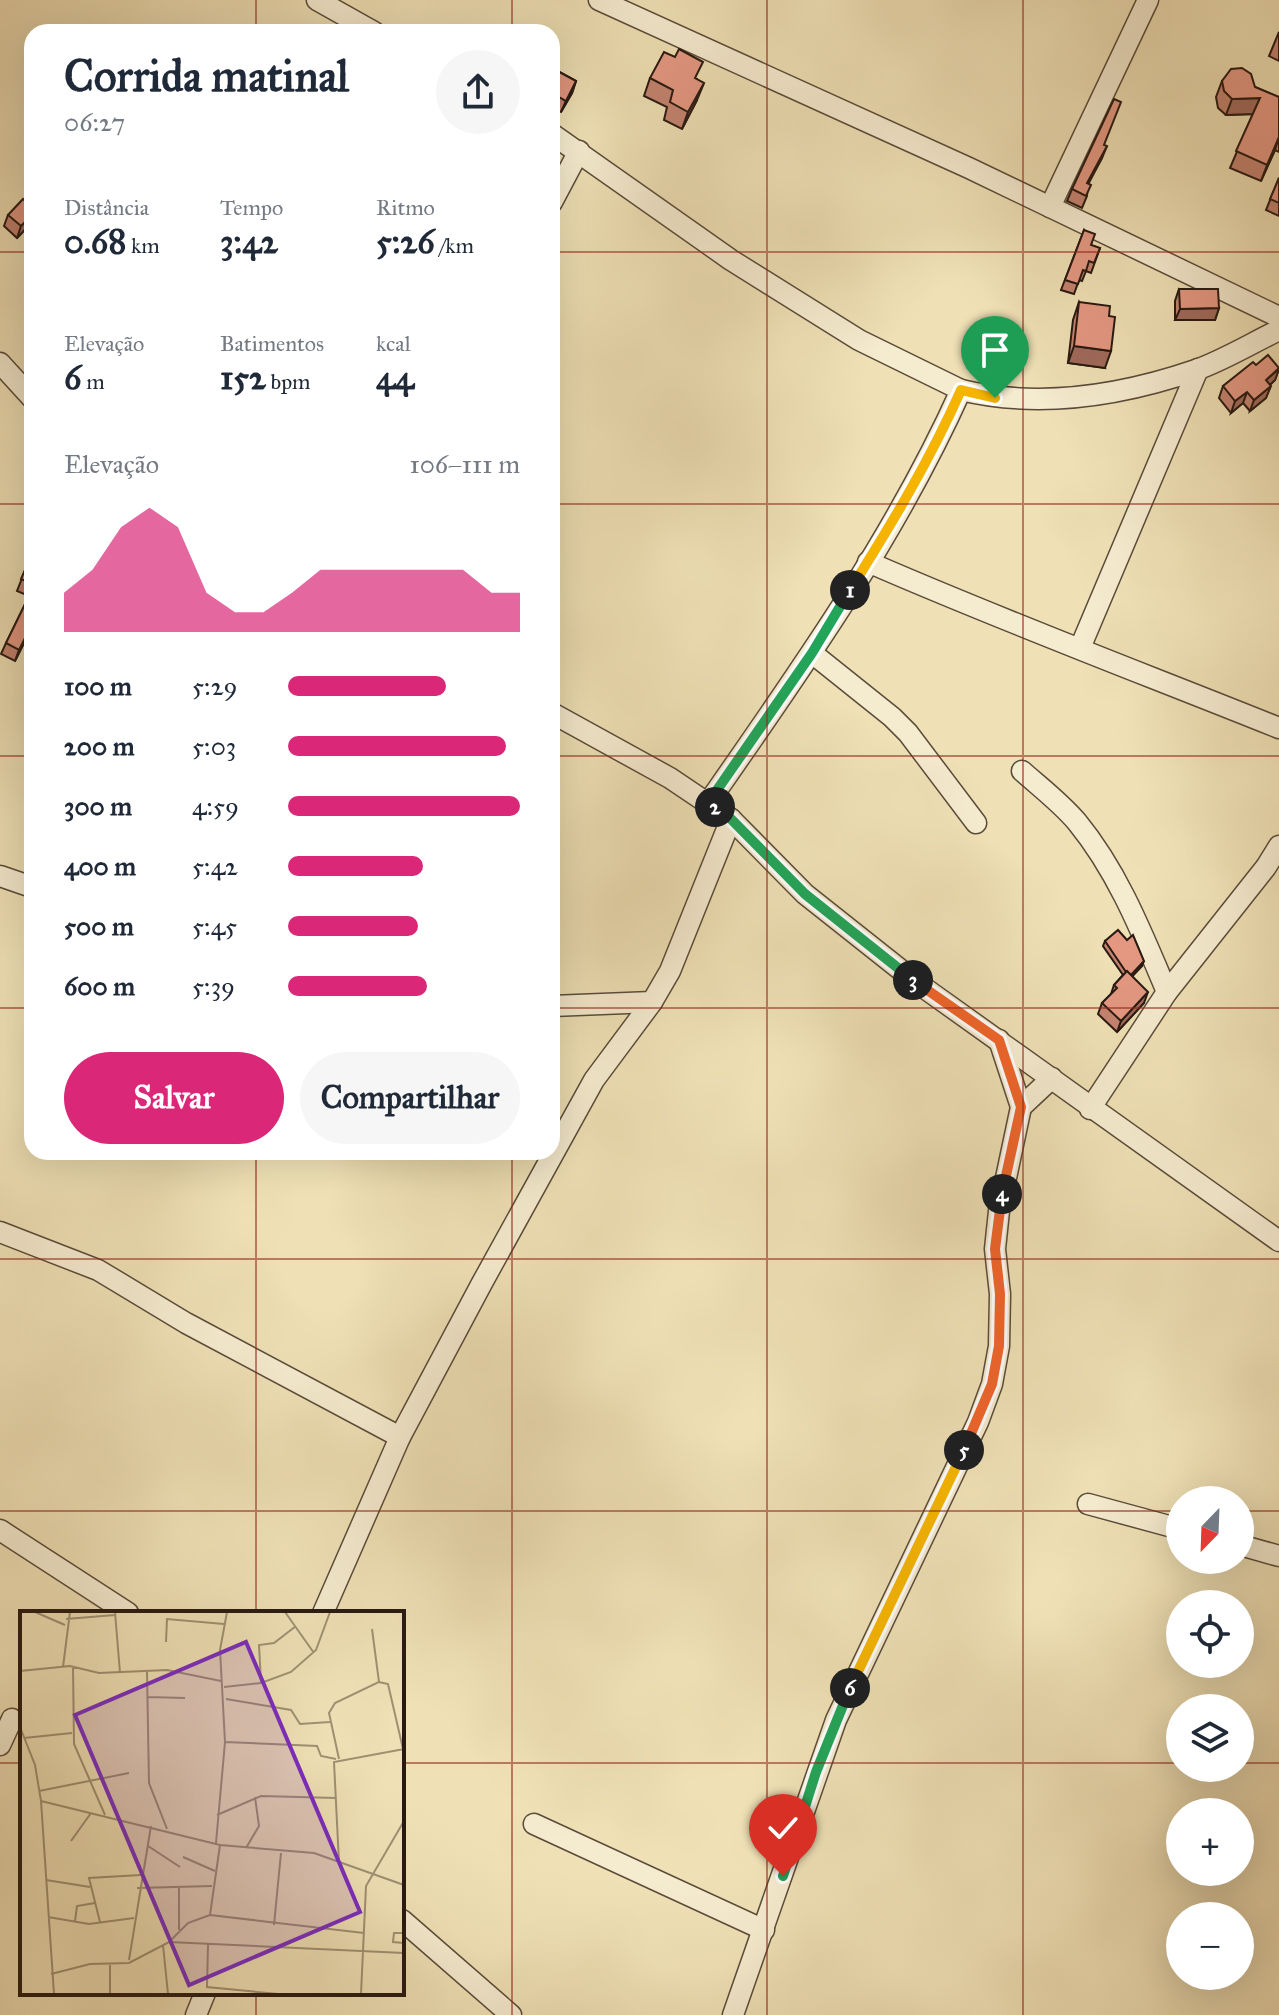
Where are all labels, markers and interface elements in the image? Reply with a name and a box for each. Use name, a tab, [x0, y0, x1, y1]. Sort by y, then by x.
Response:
text: Corrida matinal	[64, 49, 349, 103]
button: share	[436, 50, 520, 134]
text: 06:27	[64, 106, 125, 138]
text: Distância	[64, 194, 149, 221]
text: Tempo	[220, 194, 283, 221]
text: Ritmo	[376, 194, 435, 221]
text: 0.68	[64, 221, 126, 262]
text: 3:42	[220, 221, 278, 262]
text: 5:26	[376, 221, 435, 262]
text: km	[126, 232, 160, 259]
text: /km	[435, 232, 474, 259]
pin	[961, 316, 1029, 398]
icon: arrive	[973, 328, 1017, 372]
text: Elevação	[64, 330, 144, 357]
text: Batimentos	[220, 330, 324, 357]
text: kcal	[376, 330, 411, 357]
text: 6	[64, 357, 81, 398]
text: 152	[220, 357, 266, 398]
text: 44	[376, 357, 414, 398]
text: m	[81, 368, 105, 395]
text: bpm	[266, 368, 311, 395]
text: Elevação	[64, 448, 159, 480]
text: 106–111 m	[410, 448, 520, 480]
pin: 1	[830, 570, 870, 610]
text: 1	[846, 576, 854, 603]
text: 100 m	[64, 670, 132, 702]
text: 5:29	[192, 670, 237, 702]
text: 200 m	[64, 730, 135, 762]
text: 5:03	[192, 730, 236, 762]
pin: 2	[695, 787, 735, 827]
text: 300 m	[64, 790, 132, 822]
text: 4:59	[192, 790, 239, 822]
text: 2	[710, 793, 720, 820]
text: 400 m	[64, 850, 136, 882]
text: 5:42	[192, 850, 238, 882]
text: 500 m	[64, 910, 134, 942]
text: 5:45	[192, 910, 237, 942]
pin: 3	[893, 960, 933, 1000]
text: 3	[909, 966, 917, 993]
text: 600 m	[64, 970, 135, 1002]
text: 5:39	[192, 970, 235, 1002]
button: Salvar	[64, 1052, 284, 1144]
button: Compartilhar	[300, 1052, 520, 1144]
pin: 4	[982, 1174, 1022, 1214]
text: 4	[996, 1180, 1008, 1207]
pin: 5	[944, 1430, 984, 1470]
text: 5	[959, 1436, 969, 1463]
north arrow	[1166, 1486, 1254, 1574]
map controls	[1166, 1486, 1254, 1990]
button: locate	[1166, 1590, 1254, 1678]
inset map	[20, 1611, 404, 1995]
pin: 6	[830, 1668, 870, 1708]
text: 6	[844, 1674, 856, 1701]
button: layers	[1166, 1694, 1254, 1782]
pin	[749, 1794, 817, 1876]
button: +	[1166, 1798, 1254, 1886]
icon: check	[761, 1806, 805, 1850]
button: −	[1166, 1902, 1254, 1990]

